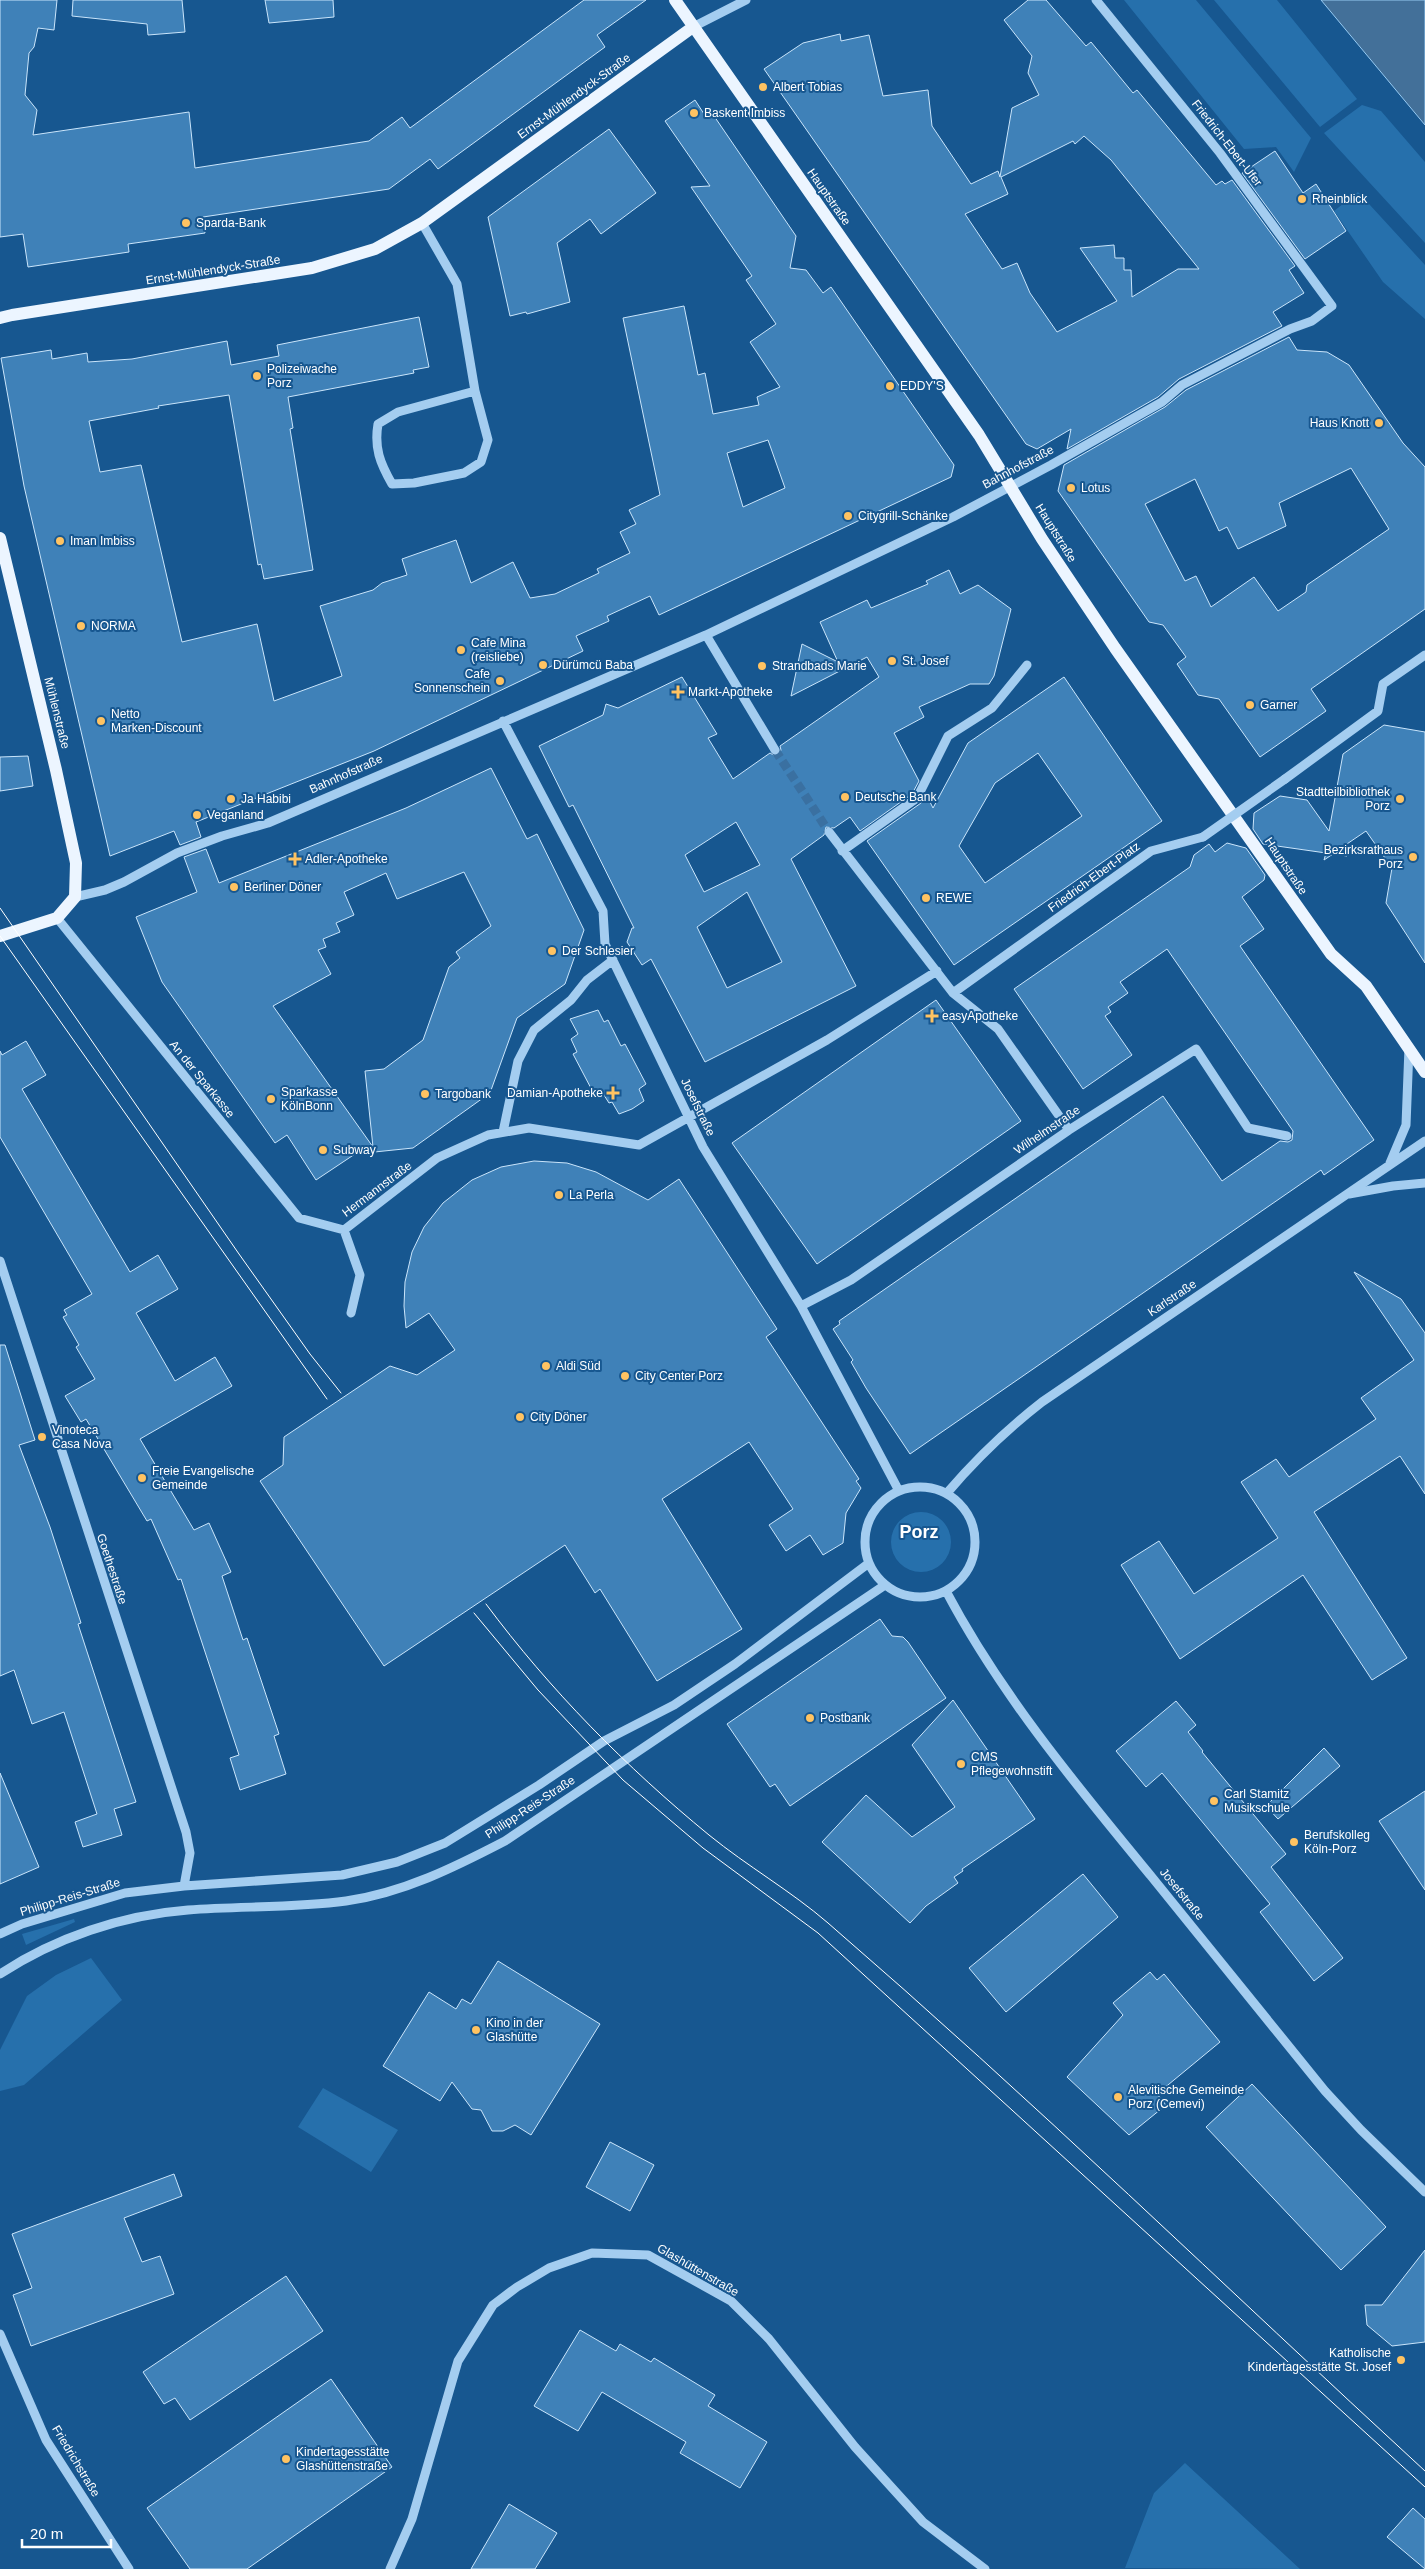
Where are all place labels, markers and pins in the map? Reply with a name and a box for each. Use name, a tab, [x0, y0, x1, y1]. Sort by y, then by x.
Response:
place label: Albert Tobias	[773, 80, 842, 94]
marker: Albert Tobias	[757, 81, 769, 93]
place label: Baskent Imbiss	[704, 106, 785, 120]
marker: Baskent Imbiss	[688, 107, 700, 119]
place label: Rheinblick	[1312, 192, 1368, 206]
marker: Rheinblick	[1296, 193, 1308, 205]
place label: Sparda-Bank	[196, 216, 267, 230]
marker: Sparda-Bank	[180, 217, 192, 229]
place label: Polizeiwache Porz	[267, 362, 337, 390]
marker: Polizeiwache Porz	[251, 370, 263, 382]
place label: EDDY'S	[900, 379, 944, 393]
marker: EDDY'S	[884, 380, 896, 392]
place label: Haus Knott	[1310, 416, 1370, 430]
marker: Haus Knott	[1373, 417, 1385, 429]
place label: Lotus	[1081, 481, 1110, 495]
marker: Lotus	[1065, 482, 1077, 494]
place label: Citygrill-Schänke	[858, 509, 948, 523]
marker: Citygrill-Schänke	[842, 510, 854, 522]
place label: Iman Imbiss	[70, 534, 135, 548]
marker: Iman Imbiss	[54, 535, 66, 547]
place label: NORMA	[91, 619, 136, 633]
marker: NORMA	[75, 620, 87, 632]
place label: Cafe Mina (reisliebe)	[471, 636, 526, 664]
marker: Cafe Mina (reisliebe)	[455, 644, 467, 656]
place label: St. Josef	[902, 654, 949, 668]
marker: St. Josef	[886, 655, 898, 667]
place label: Dürümcü Baba	[553, 658, 633, 672]
marker: Dürümcü Baba	[537, 659, 549, 671]
place label: Strandbads Marie	[772, 659, 867, 673]
marker: Strandbads Marie	[756, 660, 768, 672]
place label: Cafe Sonnenschein	[414, 667, 490, 695]
marker: Cafe Sonnenschein	[494, 675, 506, 687]
place label: Markt-Apotheke	[688, 685, 773, 699]
marker: Markt-Apotheke	[672, 686, 684, 698]
place label: Garner	[1260, 698, 1297, 712]
marker: Garner	[1244, 699, 1256, 711]
place label: Netto Marken-Discount	[111, 707, 202, 735]
marker: Netto Marken-Discount	[95, 715, 107, 727]
place label: Stadtteilbibliothek Porz	[1296, 785, 1391, 813]
place label: Deutsche Bank	[855, 790, 937, 804]
marker: Deutsche Bank	[839, 791, 851, 803]
place label: Ja Habibi	[241, 792, 291, 806]
marker: Ja Habibi	[225, 793, 237, 805]
marker: Stadtteilbibliothek Porz	[1394, 793, 1406, 805]
place label: Veganland	[207, 808, 264, 822]
marker: Veganland	[191, 809, 203, 821]
place label: Bezirksrathaus Porz	[1324, 843, 1403, 871]
marker: Bezirksrathaus Porz	[1407, 851, 1419, 863]
place label: Adler-Apotheke	[305, 852, 388, 866]
marker: Adler-Apotheke	[289, 853, 301, 865]
place label: Berliner Döner	[244, 880, 321, 894]
marker: Berliner Döner	[228, 881, 240, 893]
place label: REWE	[936, 891, 972, 905]
marker: REWE	[920, 892, 932, 904]
place label: Der Schlesier	[562, 944, 634, 958]
marker: Der Schlesier	[546, 945, 558, 957]
place label: easyApotheke	[942, 1009, 1018, 1023]
marker: easyApotheke	[926, 1010, 938, 1022]
place label: Sparkasse KölnBonn	[281, 1085, 338, 1113]
place label: Damian-Apotheke	[507, 1086, 603, 1100]
place label: Targobank	[435, 1087, 492, 1101]
marker: Damian-Apotheke	[607, 1087, 619, 1099]
marker: Targobank	[419, 1088, 431, 1100]
marker: Sparkasse KölnBonn	[265, 1093, 277, 1105]
place label: Subway	[333, 1143, 376, 1157]
marker: Subway	[317, 1144, 329, 1156]
place label: La Perla	[569, 1188, 614, 1202]
marker: La Perla	[553, 1189, 565, 1201]
place label: Aldi Süd	[556, 1359, 601, 1373]
marker: Aldi Süd	[540, 1360, 552, 1372]
place label: City Center Porz	[635, 1369, 723, 1383]
marker: City Center Porz	[619, 1370, 631, 1382]
place label: City Döner	[530, 1410, 587, 1424]
marker: City Döner	[514, 1411, 526, 1423]
place label: Vinoteca Casa Nova	[52, 1423, 112, 1451]
marker: Vinoteca Casa Nova	[36, 1431, 48, 1443]
place label: Freie Evangelische Gemeinde	[152, 1464, 254, 1492]
marker: Freie Evangelische Gemeinde	[136, 1472, 148, 1484]
place label: Postbank	[820, 1711, 871, 1725]
marker: Postbank	[804, 1712, 816, 1724]
place label: CMS Pflegewohnstift	[971, 1750, 1053, 1778]
marker: CMS Pflegewohnstift	[955, 1758, 967, 1770]
place label: Carl Stamitz Musikschule	[1224, 1787, 1290, 1815]
marker: Carl Stamitz Musikschule	[1208, 1795, 1220, 1807]
place label: Berufskolleg Köln-Porz	[1304, 1828, 1370, 1856]
marker: Berufskolleg Köln-Porz	[1288, 1836, 1300, 1848]
place label: Kino in der Glashütte	[486, 2016, 543, 2044]
marker: Kino in der Glashütte	[470, 2024, 482, 2036]
place label: Alevitische Gemeinde Porz (Cemevi)	[1128, 2083, 1244, 2111]
marker: Alevitische Gemeinde Porz (Cemevi)	[1112, 2091, 1124, 2103]
place label: Katholische Kindertagesstätte St. Josef	[1248, 2346, 1392, 2374]
marker: Katholische Kindertagesstätte St. Josef	[1395, 2354, 1407, 2366]
place label: Kindertagesstätte Glashüttenstraße	[296, 2445, 390, 2473]
marker: Kindertagesstätte Glashüttenstraße	[280, 2453, 292, 2465]

